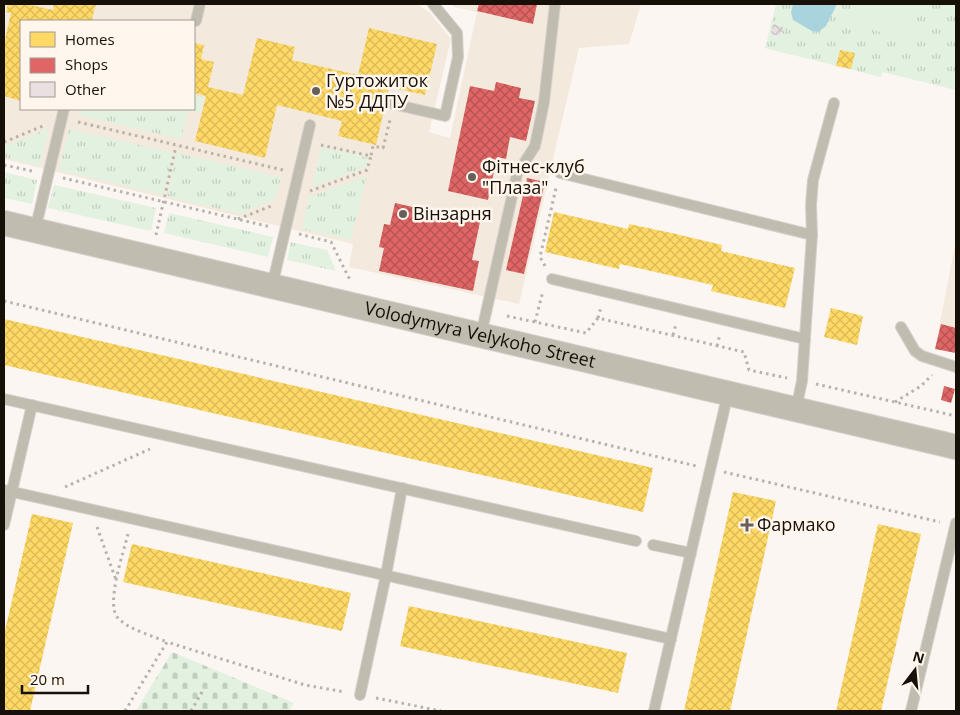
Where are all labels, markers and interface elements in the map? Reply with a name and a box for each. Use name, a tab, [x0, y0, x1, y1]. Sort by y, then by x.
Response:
legend	[20, 20, 195, 110]
text: Homes	[65, 29, 115, 49]
text: Shops	[65, 54, 108, 74]
place label: Гуртожиток №5 ДДПУ	[326, 68, 429, 113]
text: Other	[65, 79, 106, 99]
marker: Гуртожиток №5 ДДПУ	[310, 85, 322, 97]
place label: Фітнес-клуб "Плаза"	[482, 154, 585, 199]
marker: Фітнес-клуб "Плаза"	[466, 171, 478, 183]
place label: Вінзарня	[413, 201, 492, 225]
marker: Вінзарня	[397, 208, 409, 220]
street label: Volodymyra Velykoho Street	[362, 295, 598, 373]
place label: Фармако	[757, 512, 836, 536]
marker: Фармако	[741, 519, 753, 531]
north arrow	[890, 645, 940, 695]
text: N	[911, 646, 927, 668]
scale bar	[22, 662, 89, 694]
text: 20 m	[30, 669, 65, 689]

